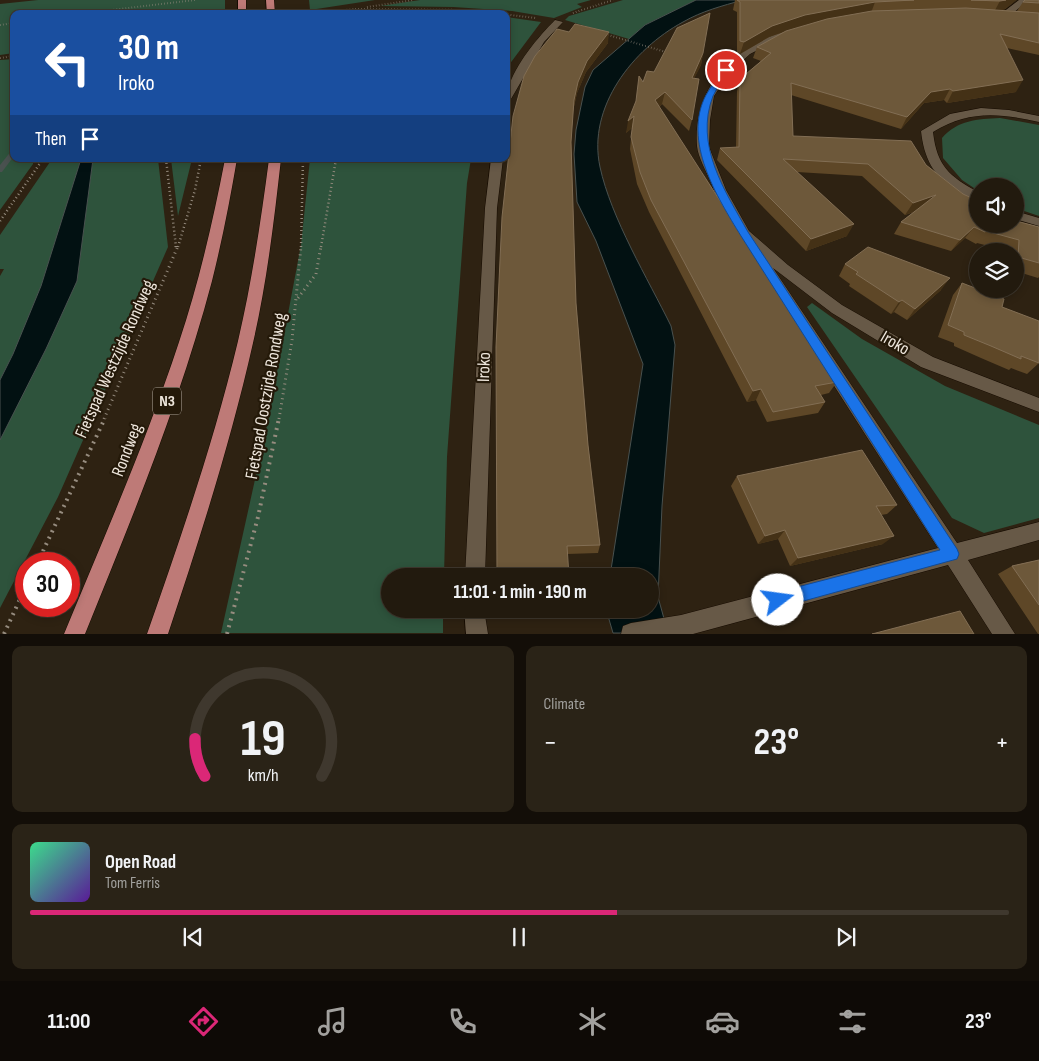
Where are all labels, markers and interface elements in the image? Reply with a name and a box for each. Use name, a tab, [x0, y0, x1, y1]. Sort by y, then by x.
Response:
text: 30 m	[118, 27, 179, 70]
icon: left	[35, 30, 100, 95]
pin	[705, 49, 747, 91]
icon: arrive	[712, 56, 740, 84]
text: Iroko	[118, 70, 155, 97]
icon: arrive	[76, 125, 104, 153]
text: Then	[35, 128, 66, 151]
map controls	[969, 178, 1024, 298]
button: sound	[969, 178, 1024, 233]
button: layers	[969, 243, 1024, 298]
street label: Fietspad Westzijde Rondweg	[71, 277, 159, 441]
street label: Fietspad Oostzijde Rondweg	[241, 311, 291, 481]
street label: Iroko	[877, 326, 913, 360]
street label: Iroko	[473, 352, 495, 382]
road number: N3	[153, 388, 181, 414]
street label: Rondweg	[107, 420, 147, 480]
speed limit sign: 30	[15, 552, 80, 617]
position arrow	[751, 573, 803, 625]
text: 11:01 · 1 min · 190 m	[454, 581, 586, 604]
text: Climate	[544, 695, 585, 714]
text: 19	[240, 708, 285, 771]
text: 23°	[753, 720, 799, 765]
text: −	[544, 726, 557, 759]
text: +	[995, 726, 1009, 759]
text: km/h	[247, 765, 278, 786]
text: Open Road	[105, 851, 176, 874]
text: Tom Ferris	[105, 874, 160, 893]
icon: previous	[179, 923, 207, 951]
icon: pause	[505, 923, 533, 951]
icon: next	[832, 923, 860, 951]
icon: directions	[186, 1004, 221, 1039]
icon: music	[315, 1004, 350, 1039]
icon: phone	[445, 1004, 480, 1039]
icon: climate	[575, 1004, 610, 1039]
icon: car	[705, 1004, 740, 1039]
icon: filters	[835, 1004, 870, 1039]
text: 11:00	[47, 1008, 91, 1035]
text: 23°	[965, 1008, 991, 1035]

